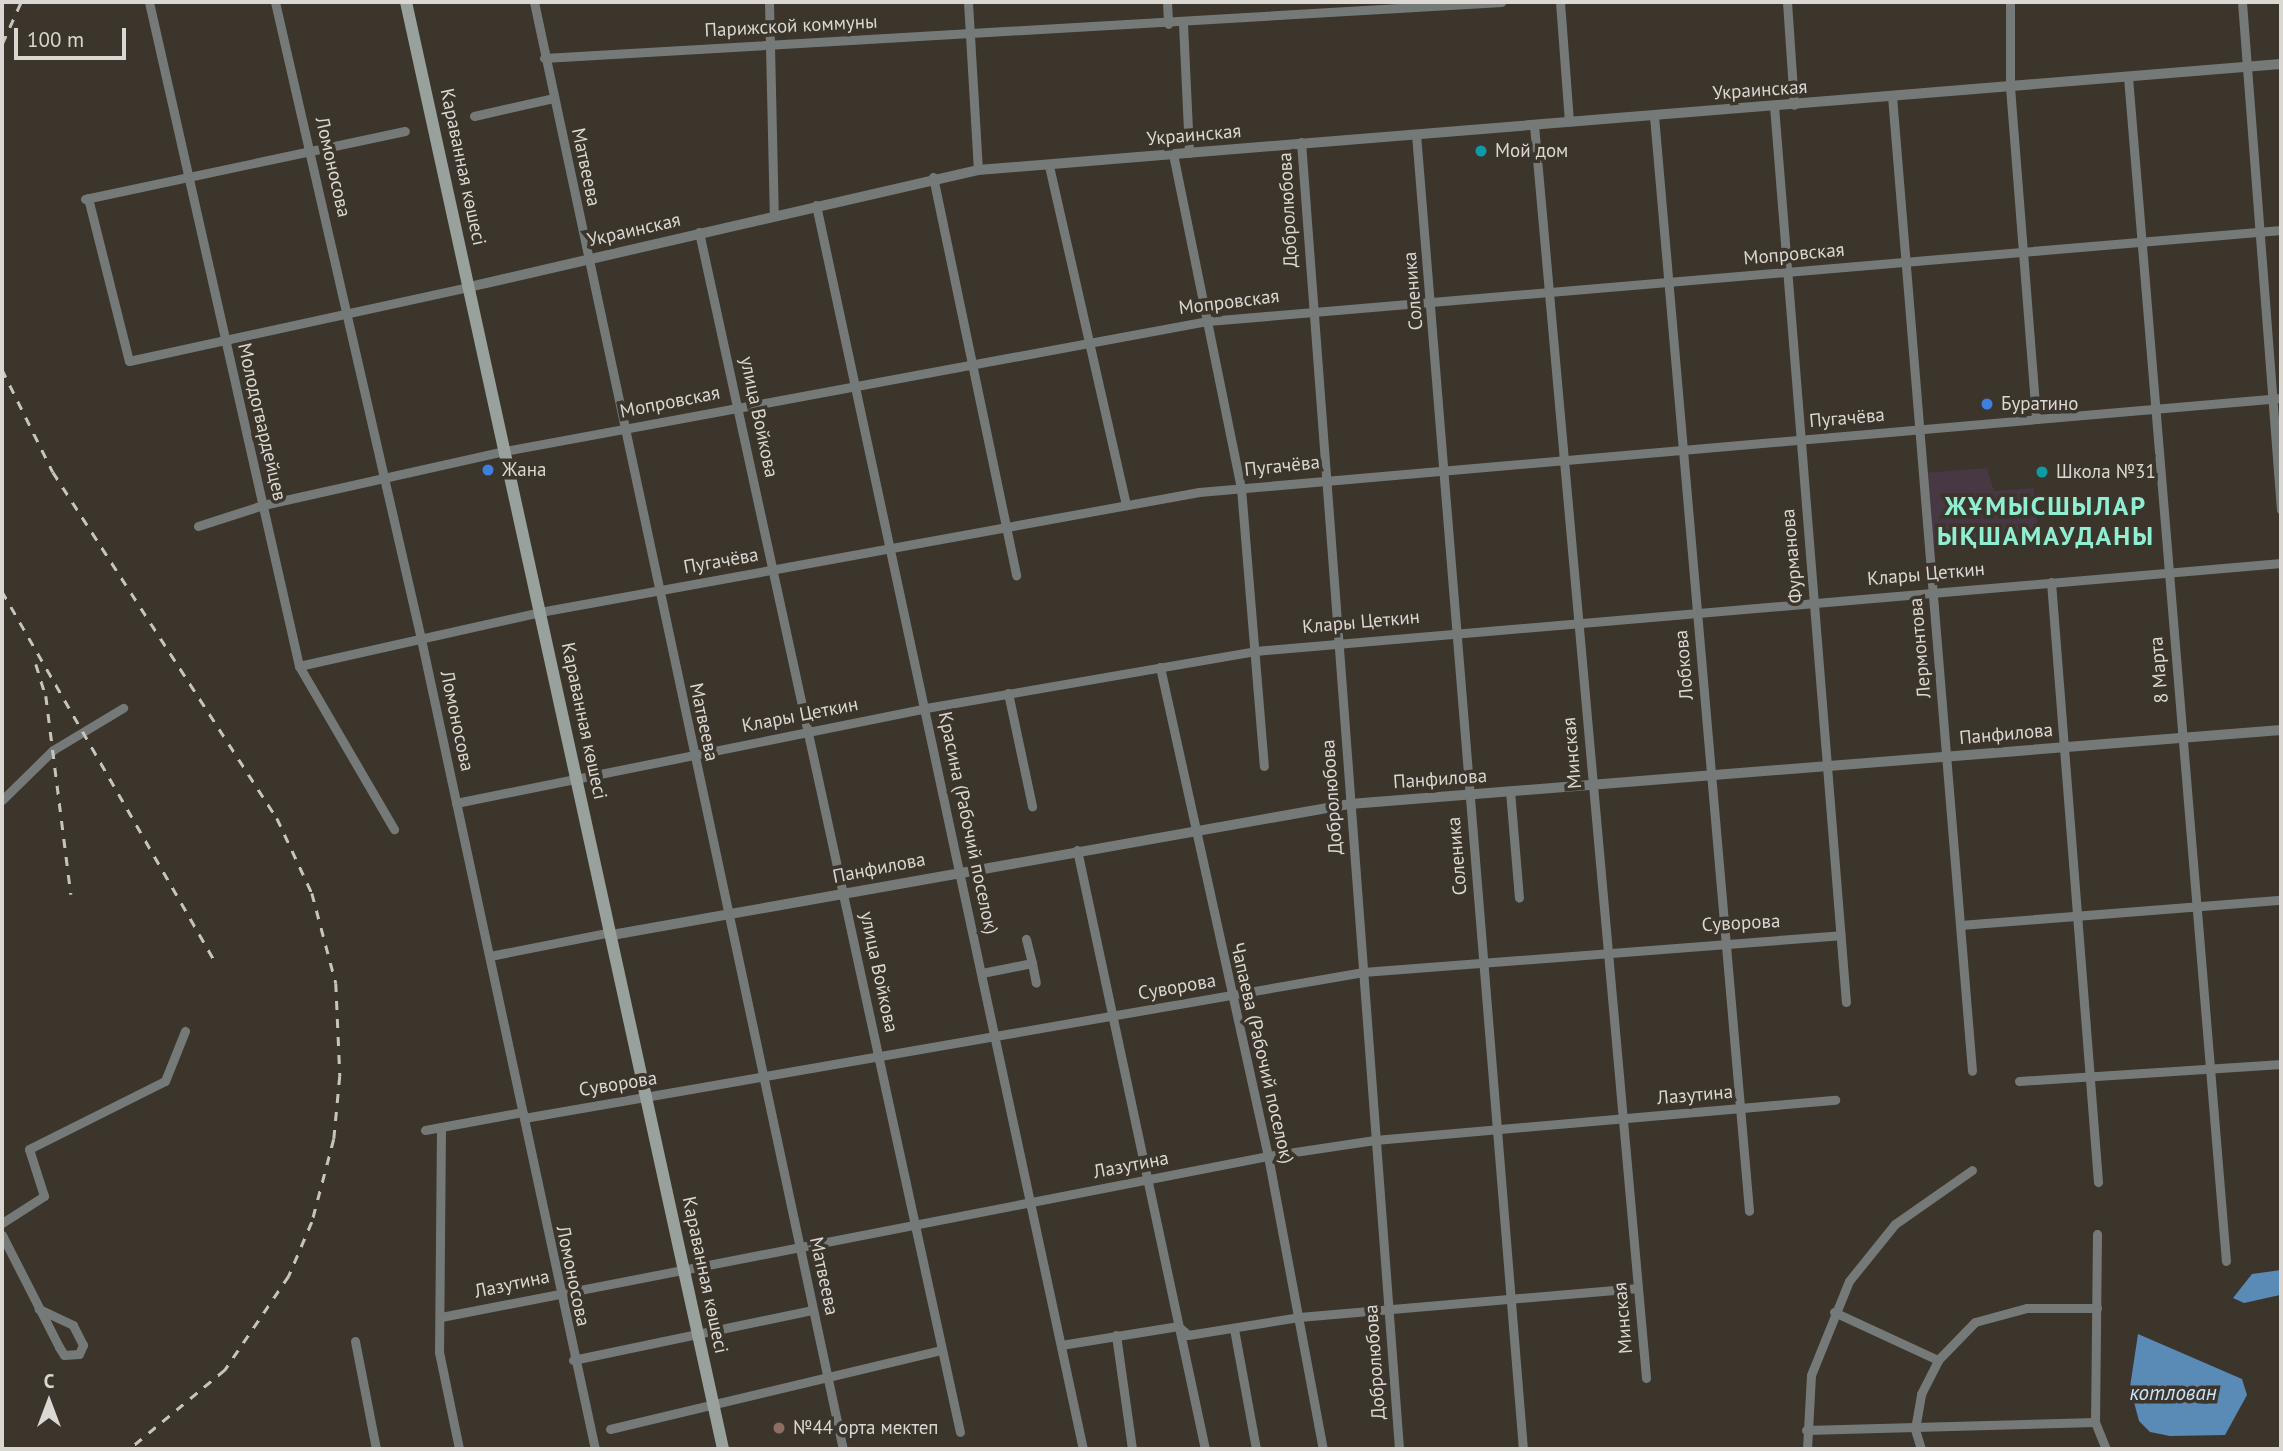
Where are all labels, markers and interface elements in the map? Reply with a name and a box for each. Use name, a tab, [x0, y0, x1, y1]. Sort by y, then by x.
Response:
street label: Парижской коммуны	[704, 10, 878, 42]
scale bar	[18, 14, 130, 58]
text: 100 m	[27, 26, 84, 53]
street label: Украинская	[1712, 75, 1808, 105]
street label: Караванная көшесі	[435, 86, 491, 248]
street label: Ломоносова	[310, 115, 356, 219]
street label: Украинская	[1146, 120, 1242, 150]
street label: Матвеева	[567, 126, 605, 208]
place label: Мой дом	[1495, 140, 1568, 162]
marker: Мой дом	[1473, 143, 1489, 159]
street label: Добролюбова	[1274, 152, 1302, 268]
street label: Украинская	[585, 208, 683, 252]
street label: Мопровская	[1742, 238, 1846, 270]
street label: Соленика	[1398, 251, 1428, 331]
street label: Мопровская	[1177, 285, 1281, 319]
street label: Молодогвардейцев	[233, 341, 291, 503]
street label: улица Войкова	[735, 354, 783, 480]
street label: Мопровская	[618, 381, 722, 423]
place label: Буратино	[2001, 393, 2078, 415]
marker: Буратино	[1979, 396, 1995, 412]
street label: Пугачёва	[1808, 403, 1886, 433]
street label: Пугачёва	[1243, 451, 1321, 481]
place label: Жана	[502, 459, 546, 481]
place label: Школа №31	[2056, 461, 2156, 483]
marker: Жана	[480, 462, 496, 478]
marker: Школа №31	[2034, 464, 2050, 480]
district label: ЖҰМЫСШЫЛАР ЫҚШАМАУДАНЫ	[1938, 490, 2154, 552]
street label: Фурманова	[1777, 508, 1807, 604]
street label: Пугачёва	[682, 543, 760, 579]
street label: Клары Цеткин	[1866, 558, 1986, 590]
street label: Лермонтова	[1904, 597, 1936, 699]
street label: Клары Цеткин	[1301, 606, 1421, 638]
street label: Лобкова	[1670, 629, 1698, 701]
street label: 8 Марта	[2145, 636, 2173, 704]
street label: Караванная көшесі	[556, 640, 612, 802]
street label: Ломоносова	[435, 669, 479, 773]
street label: Матвеева	[685, 681, 723, 763]
street label: Клары Цеткин	[740, 693, 860, 737]
street label: Красина (Рабочий поселок)	[933, 710, 1003, 936]
street label: Минская	[1558, 716, 1586, 790]
street label: Панфилова	[1958, 719, 2054, 749]
street label: Добролюбова	[1317, 739, 1347, 855]
street label: Панфилова	[1392, 764, 1488, 794]
street label: Соленика	[1442, 816, 1472, 896]
street label: Панфилова	[831, 848, 927, 888]
street label: улица Войкова	[855, 909, 903, 1035]
street label: Суворова	[1701, 910, 1781, 936]
street label: Чапаева (Рабочий поселок)	[1225, 940, 1299, 1166]
street label: Суворова	[1136, 969, 1218, 1005]
street label: Суворова	[577, 1067, 659, 1101]
street label: Лазутина	[1656, 1080, 1734, 1110]
street label: Лазутина	[1091, 1147, 1171, 1183]
street label: Караванная көшесі	[677, 1194, 733, 1356]
street label: Ломоносова	[551, 1224, 595, 1328]
street label: Матвеева	[805, 1235, 843, 1317]
street label: Лазутина	[472, 1265, 552, 1303]
street label: Минская	[1609, 1281, 1637, 1355]
street label: Добролюбова	[1360, 1304, 1390, 1420]
north arrow	[14, 1367, 84, 1437]
text: С	[44, 1369, 54, 1393]
water label: котлован	[2129, 1380, 2217, 1406]
place label: №44 орта мектеп	[793, 1417, 939, 1439]
marker: №44 орта мектеп	[771, 1420, 787, 1436]

